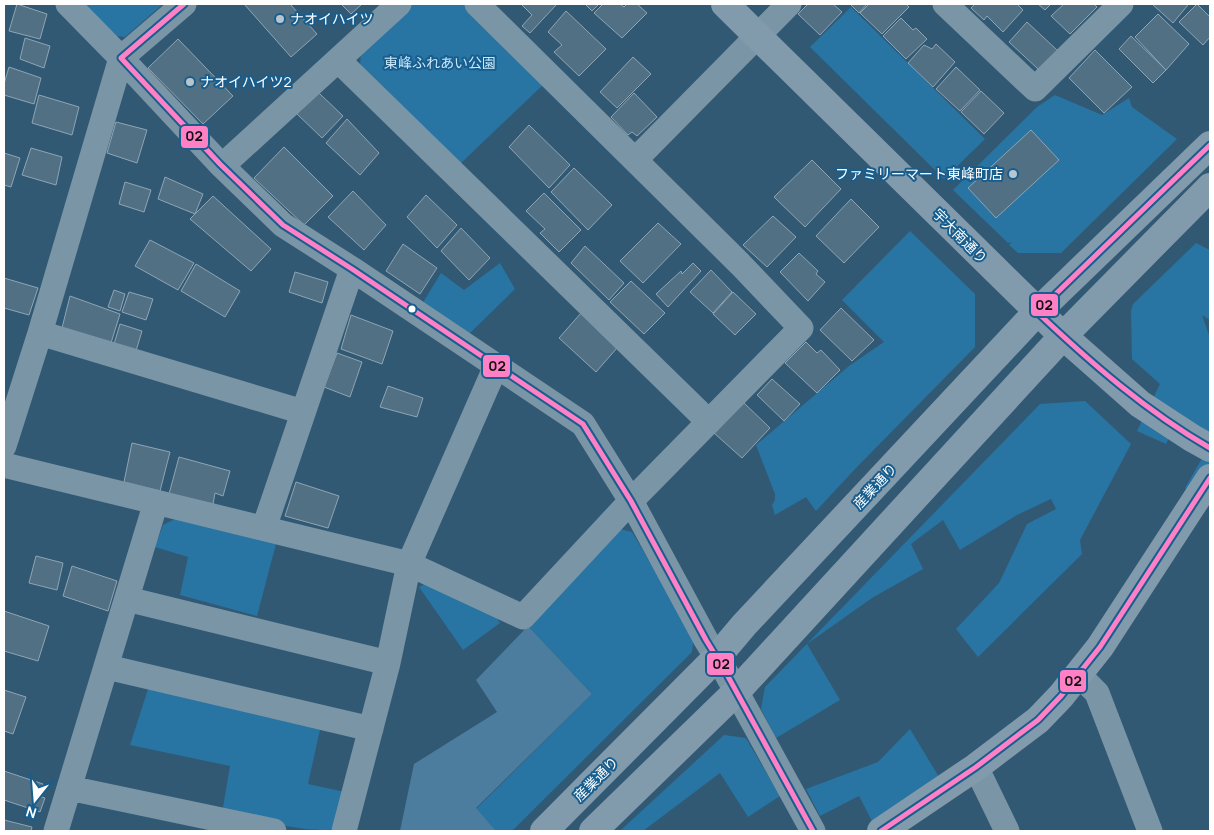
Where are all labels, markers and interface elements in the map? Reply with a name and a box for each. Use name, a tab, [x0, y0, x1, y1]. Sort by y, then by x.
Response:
place label: ナオイハイツ	[290, 9, 373, 28]
marker: ナオイハイツ	[274, 13, 286, 25]
park label: 東峰ふれあい公園	[384, 53, 496, 72]
place label: ナオイハイツ2	[200, 72, 291, 91]
marker: ナオイハイツ2	[184, 76, 196, 88]
line badge: 02	[180, 125, 209, 149]
text: 02	[185, 126, 203, 145]
place label: ファミリーマート東峰町店	[835, 164, 1003, 183]
marker: ファミリーマート東峰町店	[1007, 168, 1019, 180]
street label: 宇大南通り	[929, 204, 992, 267]
line badge: 02	[1030, 293, 1059, 317]
text: 02	[1035, 295, 1053, 314]
unlabelled marker	[407, 304, 417, 314]
line badge: 02	[482, 354, 511, 378]
text: 02	[488, 356, 506, 375]
street label: 産業通り	[849, 459, 901, 513]
line badge: 02	[706, 652, 735, 676]
text: 02	[712, 654, 730, 673]
line badge: 02	[1059, 669, 1087, 693]
text: 02	[1064, 671, 1082, 690]
street label: 産業通り	[569, 752, 622, 805]
north arrow	[10, 775, 60, 825]
text: N	[23, 802, 39, 823]

